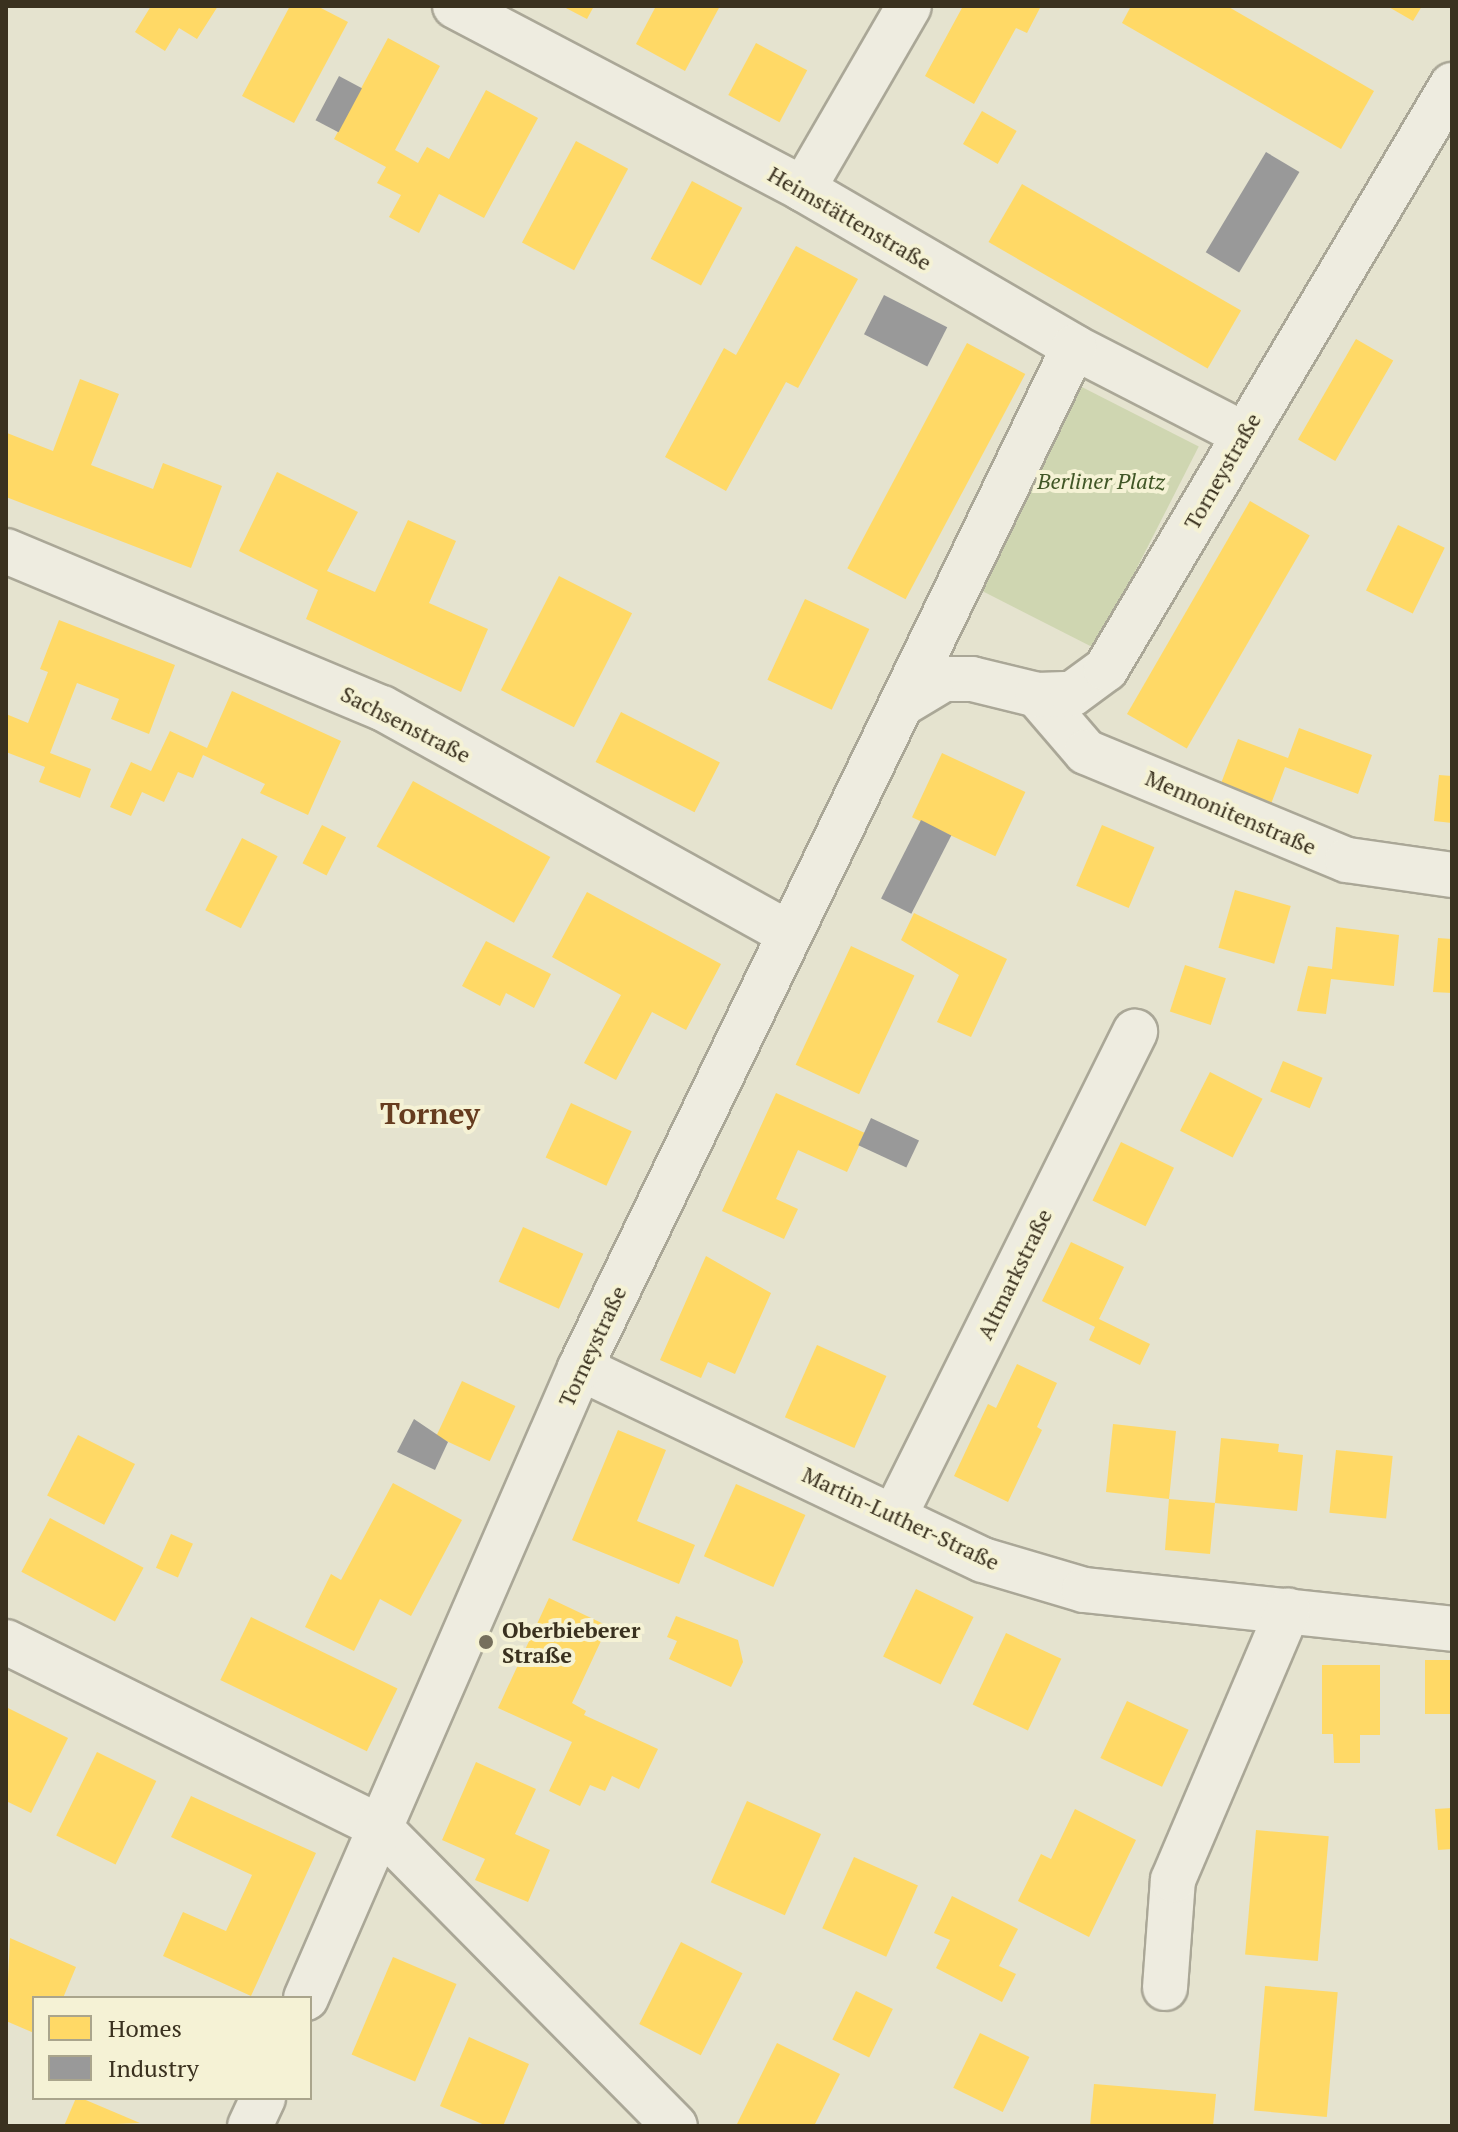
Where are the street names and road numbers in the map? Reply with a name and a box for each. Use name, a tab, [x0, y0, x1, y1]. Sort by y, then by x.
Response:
street label: Heimstättenstraße	[764, 161, 936, 275]
street label: Torneystraße	[1178, 408, 1266, 534]
street label: Sachsenstraße	[337, 680, 475, 768]
street label: Mennonitenstraße	[1142, 764, 1320, 860]
street label: Altmarkstraße	[971, 1204, 1057, 1344]
street label: Torneystraße	[553, 1281, 631, 1411]
street label: Martin-Luther-Straße	[798, 1461, 1004, 1575]

